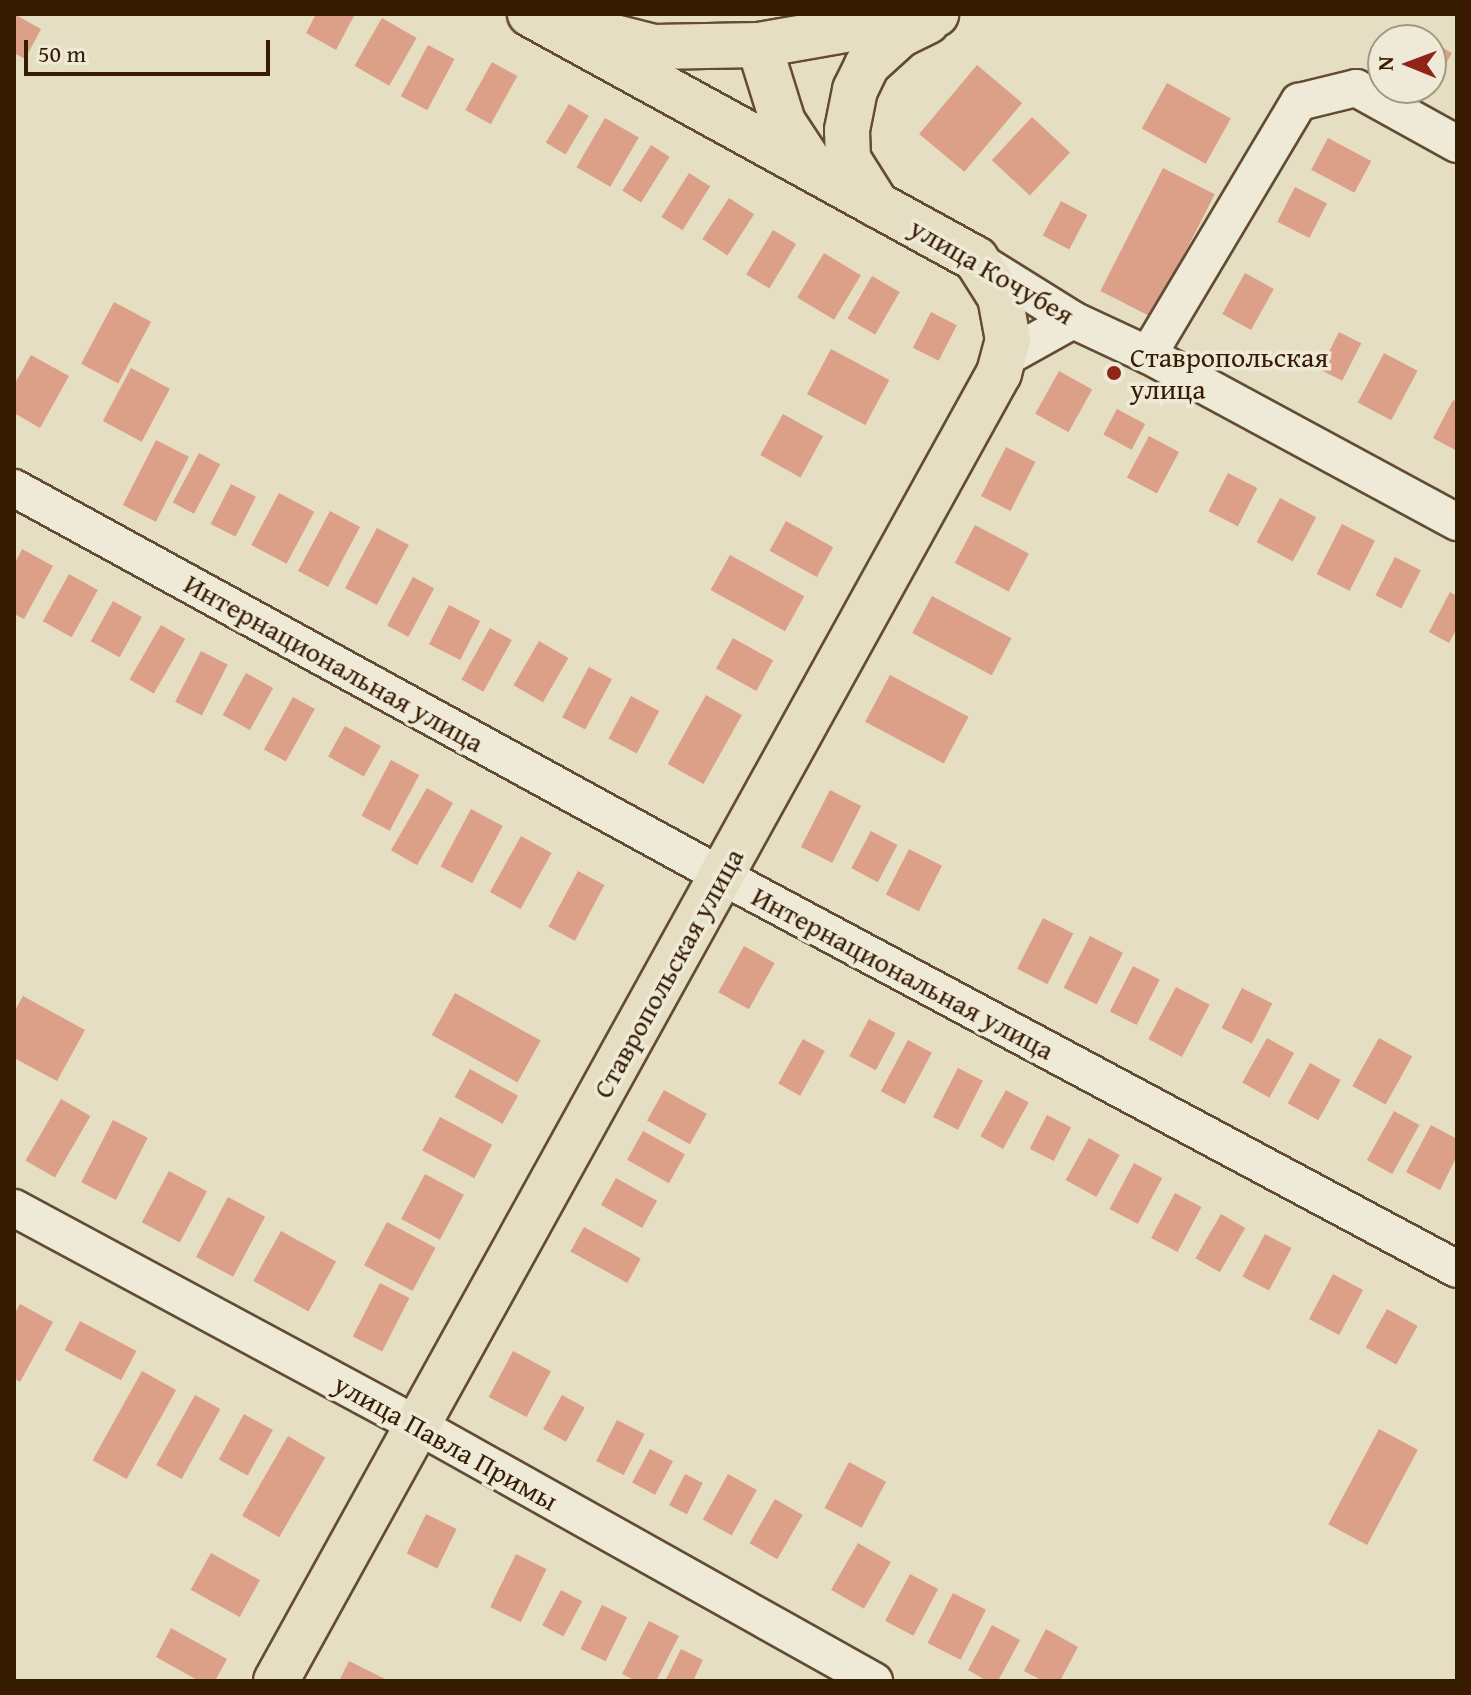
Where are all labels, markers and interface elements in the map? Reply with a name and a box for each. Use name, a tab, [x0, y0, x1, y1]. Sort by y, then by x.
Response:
scale bar	[28, 24, 274, 74]
north arrow	[1367, 24, 1447, 104]
text: 50 m	[38, 36, 86, 71]
text: N	[1369, 56, 1401, 71]
street label: улица Кочубея	[904, 210, 1080, 332]
place label: Ставропольская улица	[1130, 340, 1328, 406]
marker: Ставропольская улица	[1105, 364, 1123, 382]
street label: Интернациональная улица	[178, 567, 490, 759]
street label: Ставропольская улица	[585, 842, 751, 1104]
street label: Интернациональная улица	[746, 879, 1060, 1067]
street label: улица Павла Примы	[328, 1366, 564, 1518]

